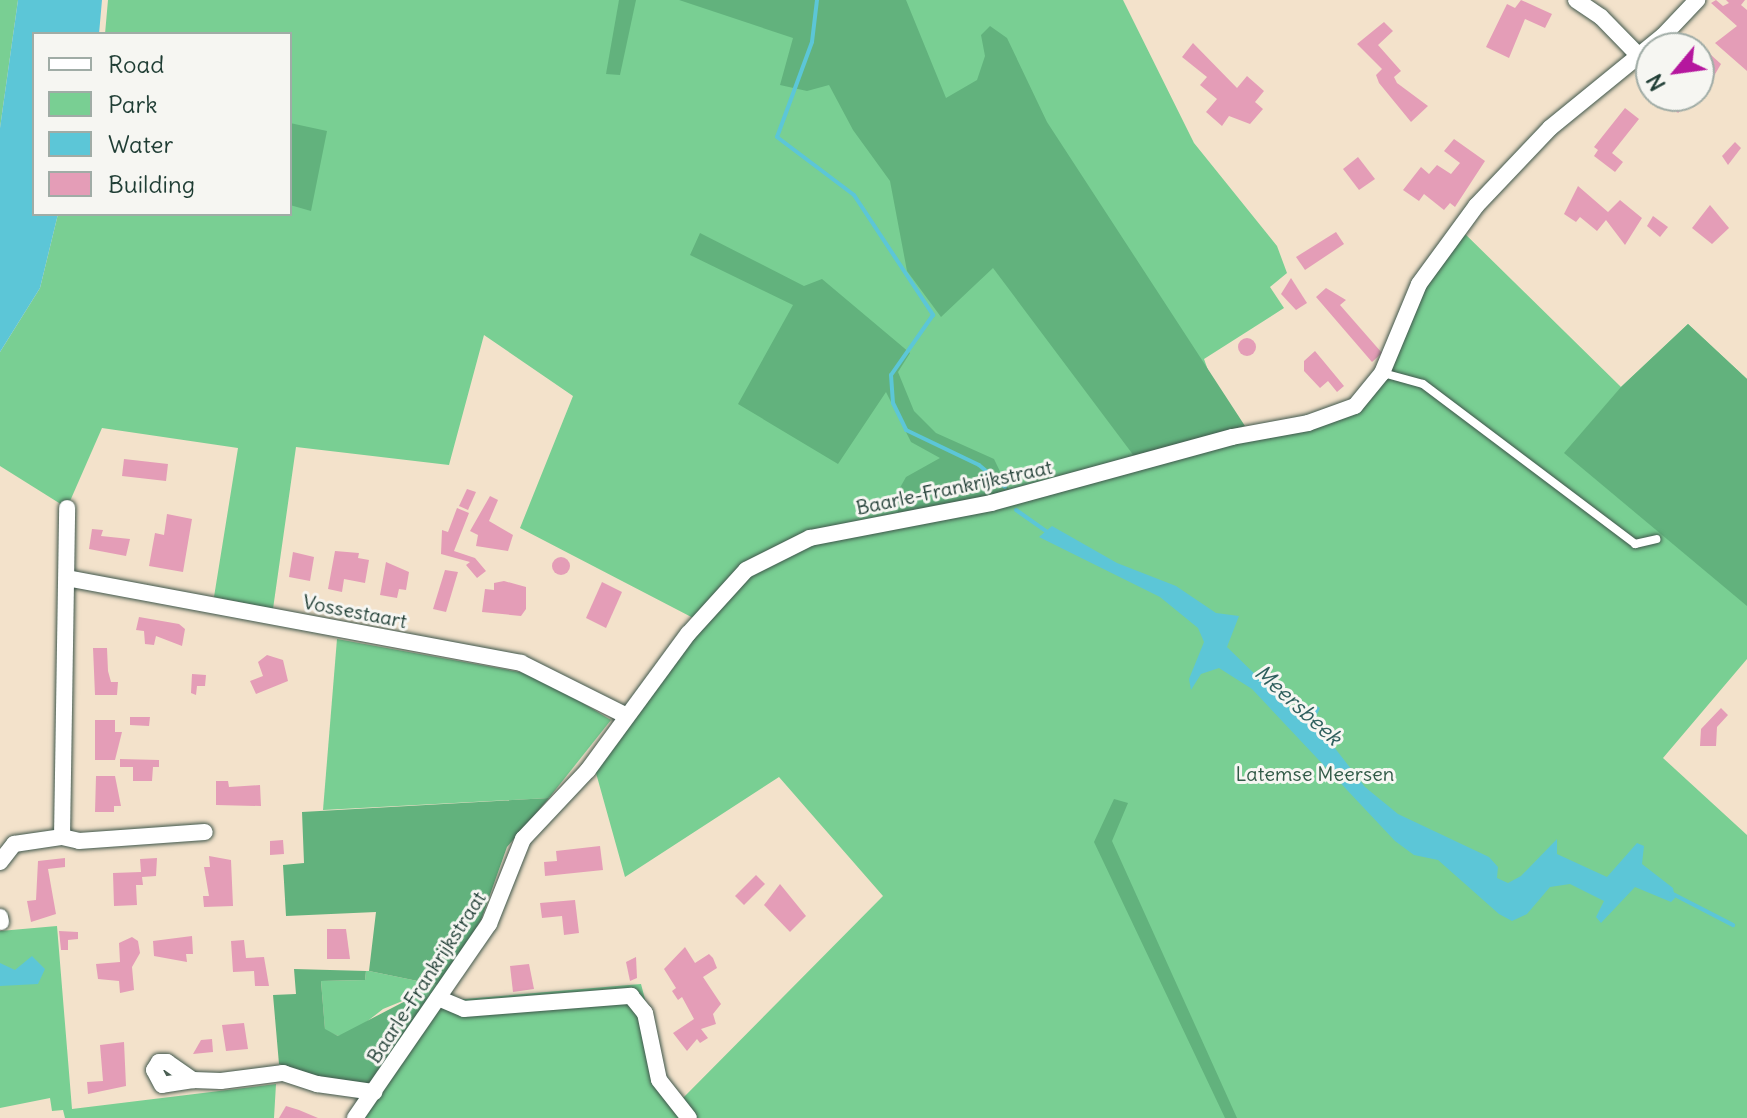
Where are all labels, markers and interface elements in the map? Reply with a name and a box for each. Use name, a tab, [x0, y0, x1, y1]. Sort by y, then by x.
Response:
legend	[32, 32, 292, 216]
north arrow	[1635, 32, 1715, 112]
text: Road	[108, 49, 164, 79]
text: N	[1640, 69, 1672, 96]
text: Park	[108, 89, 158, 119]
text: Water	[108, 129, 173, 159]
text: Building	[108, 169, 195, 199]
street label: Baarle-Frankrijkstraat	[854, 454, 1054, 520]
street label: Vossestaart	[301, 589, 409, 633]
water label: Meersbeek	[1249, 659, 1347, 751]
park label: Latemse Meersen	[1236, 761, 1394, 785]
street label: Baarle-Frankrijkstraat	[361, 887, 491, 1067]

